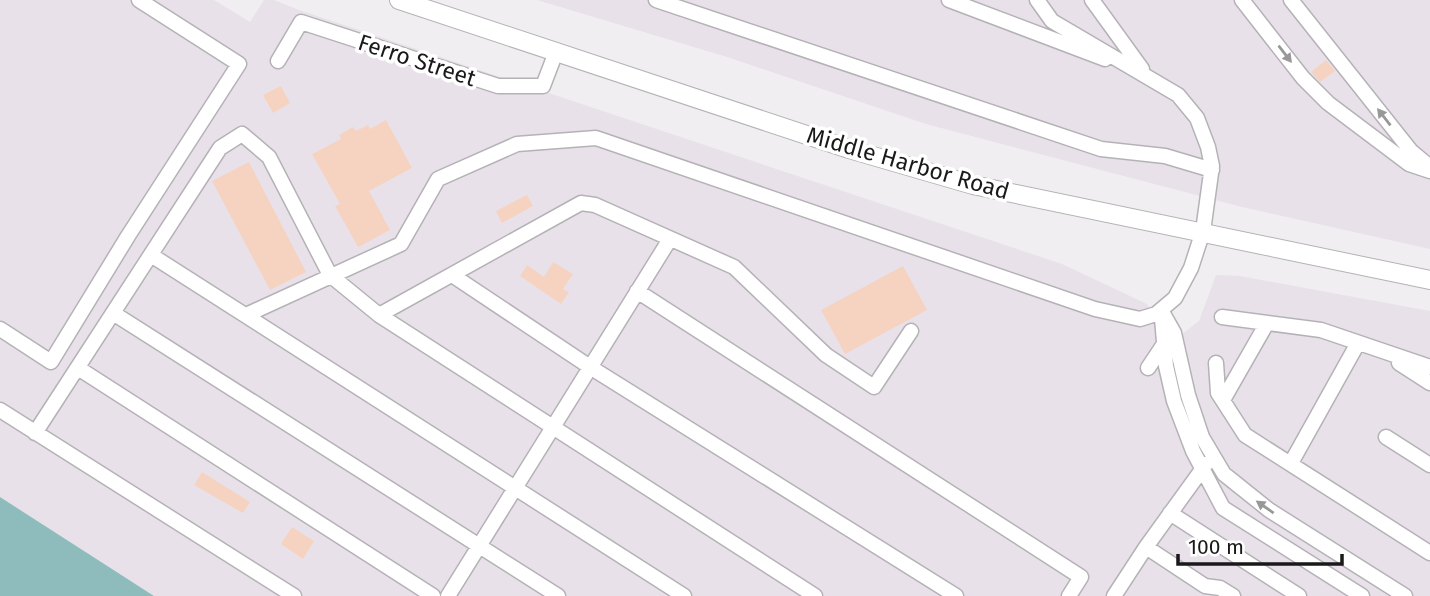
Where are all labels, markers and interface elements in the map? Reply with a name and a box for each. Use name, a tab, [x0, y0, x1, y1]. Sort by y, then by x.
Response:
street label: Ferro Street	[355, 28, 480, 92]
one-way arrow	[1277, 44, 1292, 62]
one-way arrow	[1377, 108, 1391, 126]
street label: Middle Harbor Road	[804, 121, 1012, 205]
one-way arrow	[1256, 500, 1274, 514]
scale bar	[1178, 522, 1342, 566]
text: 100 m	[1188, 534, 1244, 560]

